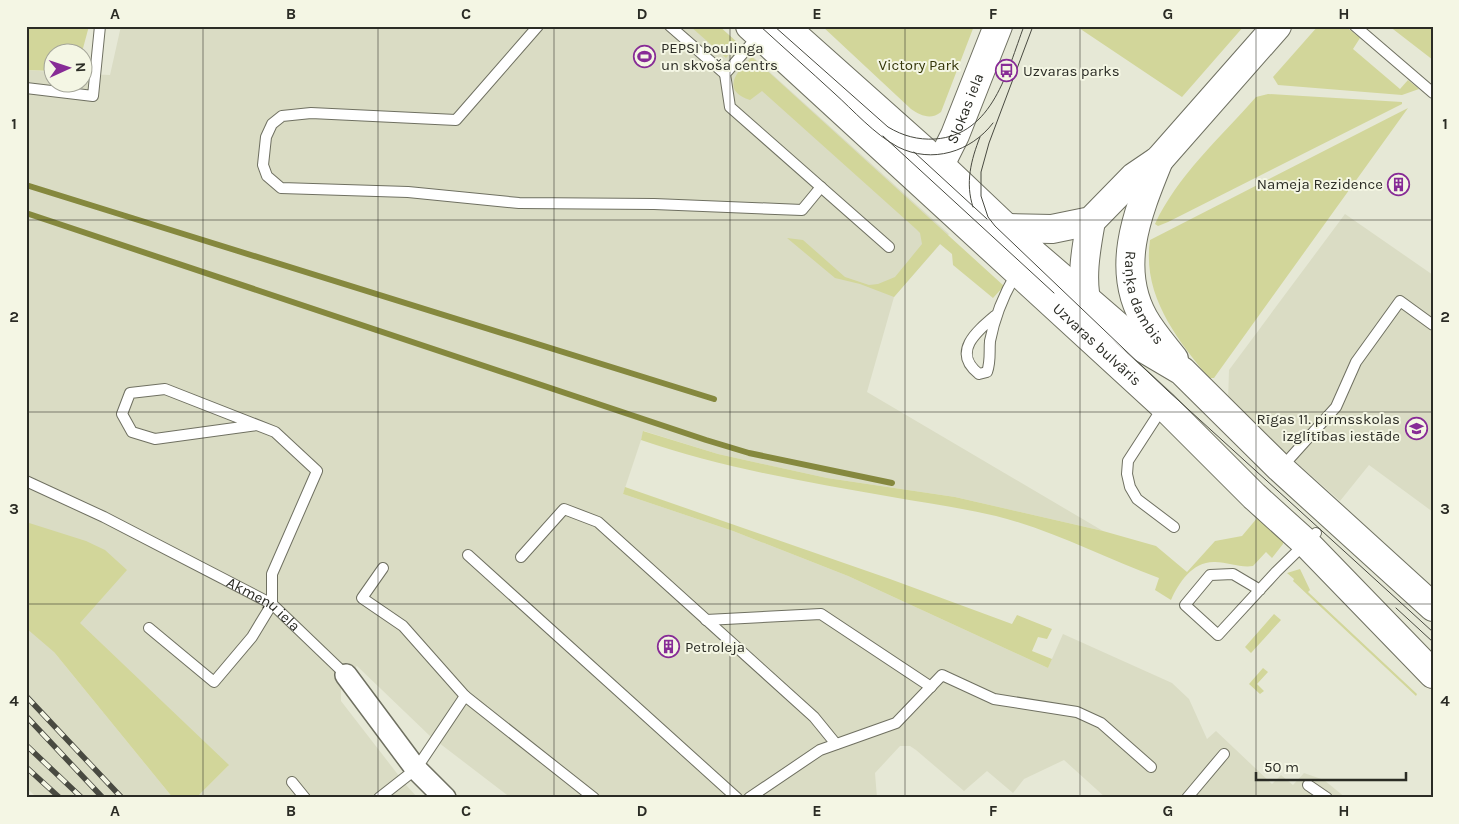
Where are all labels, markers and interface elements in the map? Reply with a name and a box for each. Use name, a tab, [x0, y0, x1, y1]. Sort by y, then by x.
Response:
text: A	[110, 4, 120, 23]
text: B	[286, 4, 296, 23]
text: C	[461, 4, 471, 23]
text: D	[637, 4, 648, 23]
text: E	[812, 4, 822, 23]
text: F	[989, 4, 998, 23]
text: G	[1163, 4, 1173, 23]
text: H	[1338, 4, 1350, 23]
place label: PEPSI boulinga un skvoša centrs	[661, 39, 778, 74]
north arrow	[42, 42, 92, 92]
sports icon: PEPSI boulinga un skvoša centrs	[633, 45, 657, 69]
park label: Victory Park	[879, 56, 959, 74]
bus stop icon: Uzvaras parks	[995, 59, 1019, 83]
text: N	[72, 62, 89, 73]
place label: Uzvaras parks	[1023, 62, 1120, 80]
street label: Slokas iela	[943, 71, 987, 147]
text: 1	[11, 114, 17, 133]
text: 1	[1442, 114, 1448, 133]
building icon: Nameja Rezidence	[1387, 172, 1411, 196]
place label: Nameja Rezidence	[1257, 175, 1383, 193]
street label: Raņķa dambis	[1121, 250, 1168, 348]
street label: Uzvaras bulvāris	[1049, 299, 1145, 390]
text: 2	[9, 307, 19, 326]
text: 2	[1440, 307, 1450, 326]
place label: Rīgas 11. pirmsskolas izglītības iestāde	[1257, 410, 1400, 445]
school or university icon: Rīgas 11. pirmsskolas izglītības iestāde	[1404, 416, 1428, 440]
text: 3	[9, 499, 19, 518]
text: 3	[1440, 499, 1450, 518]
street label: Akmeņu iela	[224, 573, 304, 635]
building icon: Petroleja	[657, 635, 681, 659]
place label: Petroleja	[685, 638, 745, 656]
text: 4	[9, 691, 19, 710]
text: 4	[1440, 691, 1450, 710]
scale bar	[1256, 749, 1406, 781]
text: 50 m	[1264, 758, 1299, 776]
text: A	[110, 801, 120, 820]
text: B	[286, 801, 296, 820]
text: C	[461, 801, 471, 820]
text: D	[637, 801, 648, 820]
text: E	[812, 801, 822, 820]
text: F	[989, 801, 998, 820]
text: G	[1163, 801, 1173, 820]
text: H	[1338, 801, 1350, 820]

